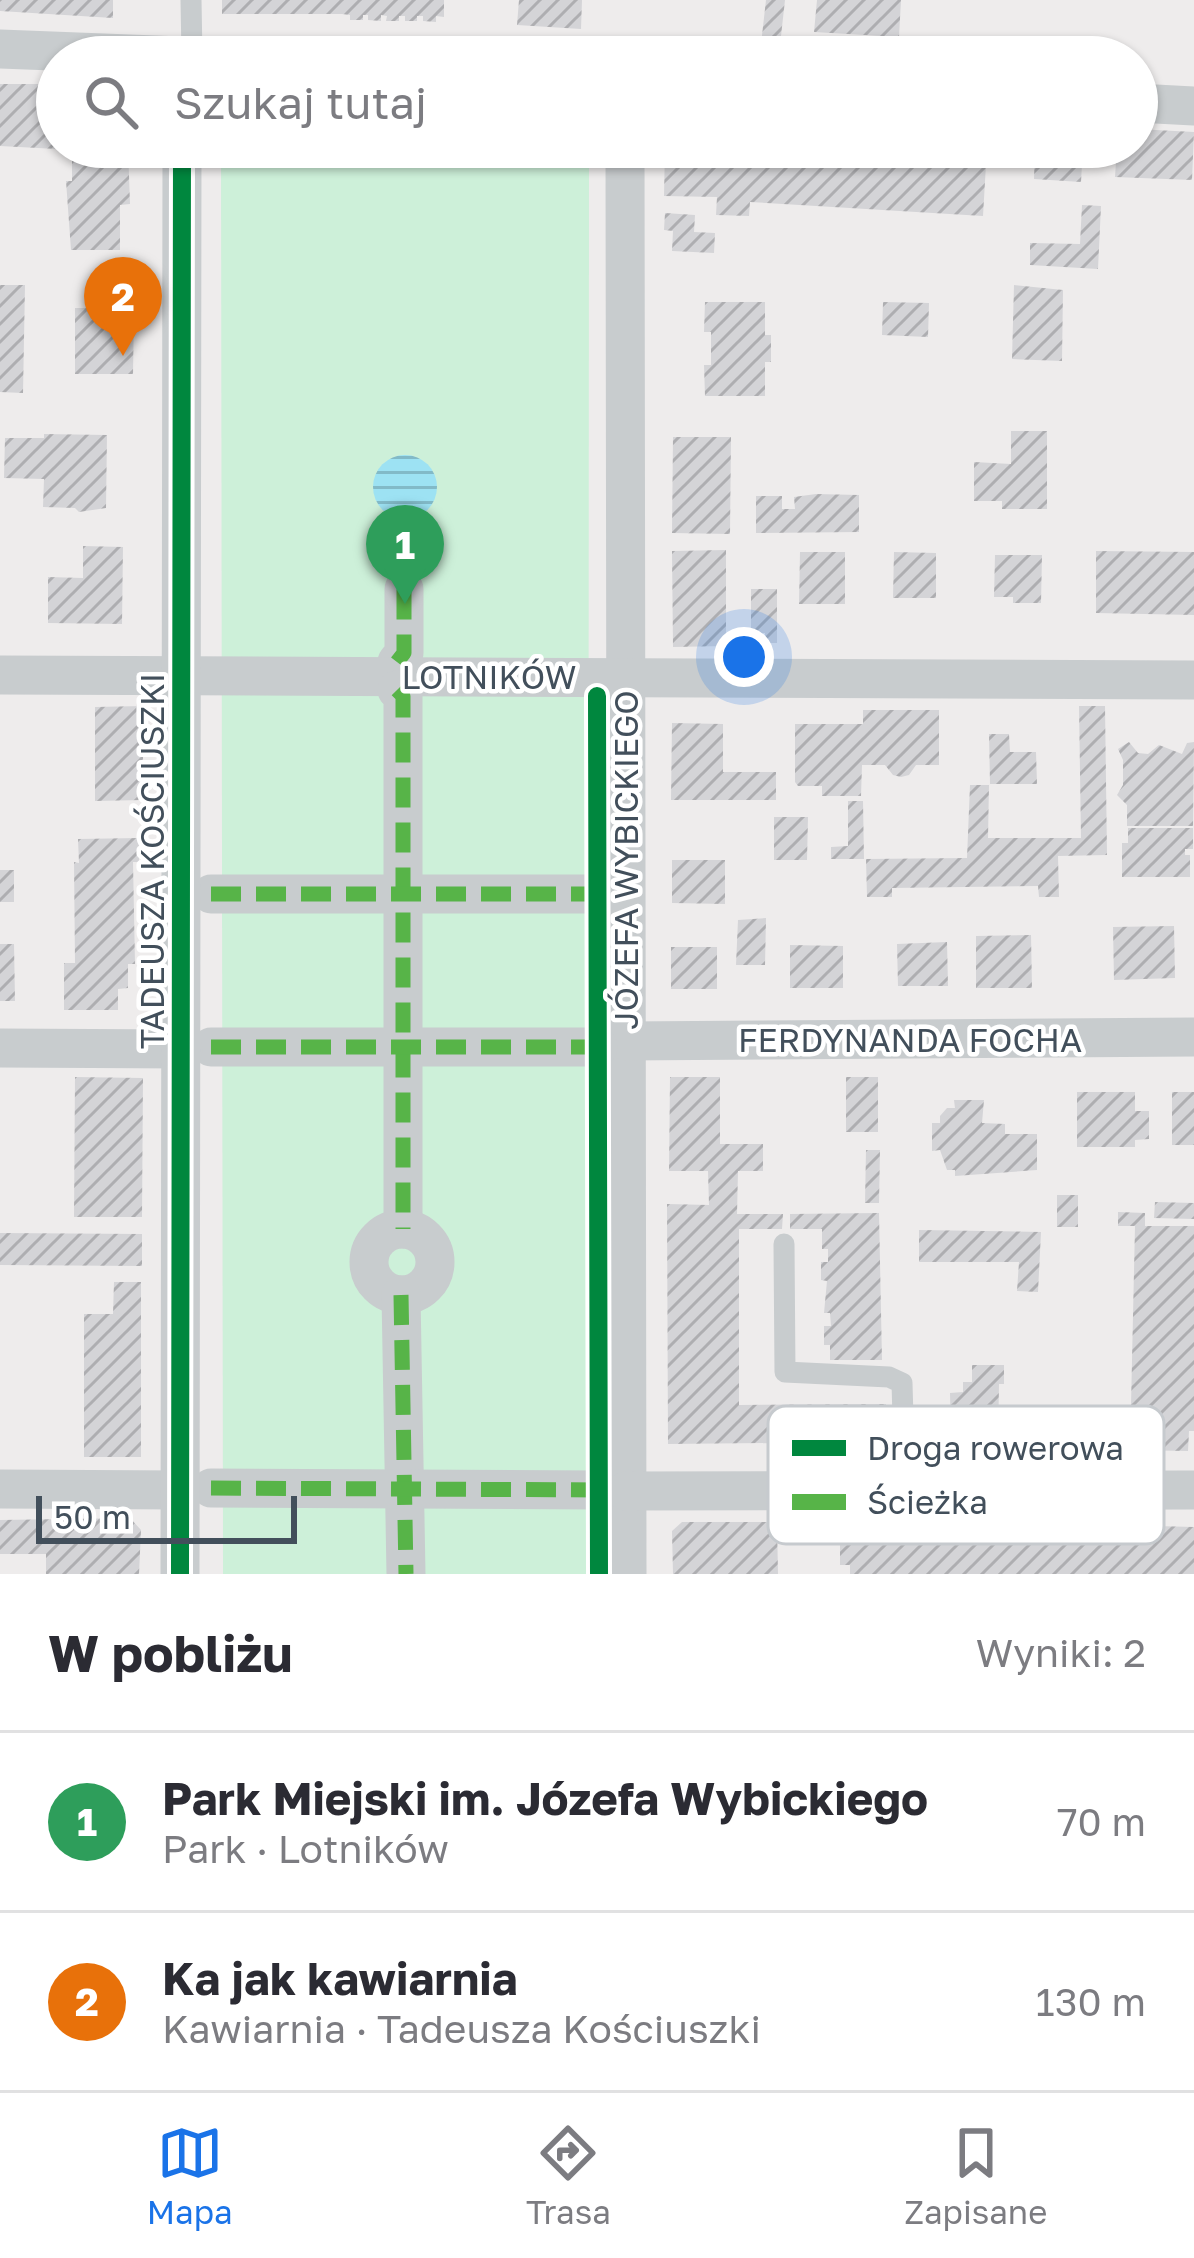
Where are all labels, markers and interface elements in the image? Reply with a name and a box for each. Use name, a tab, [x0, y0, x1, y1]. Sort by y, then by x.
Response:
search box	[36, 36, 1158, 168]
icon: search	[78, 69, 144, 135]
text: Szukaj tutaj	[174, 75, 427, 129]
pin: 2	[84, 257, 162, 356]
pin: 1	[366, 505, 444, 604]
your location	[714, 627, 774, 687]
street label: LOTNIKÓW	[401, 657, 577, 696]
street label: TADEUSZA KOŚCIUSZKI	[132, 673, 171, 1049]
street label: JÓZEFA WYBICKIEGO	[606, 690, 645, 1030]
street label: FERDYNANDA FOCHA	[738, 1020, 1082, 1059]
legend	[768, 1406, 1164, 1544]
text: Droga rowerowa	[867, 1428, 1124, 1467]
text: Ścieżka	[867, 1482, 988, 1521]
scale bar	[36, 1490, 297, 1543]
text: 50 m	[54, 1497, 131, 1536]
text: W pobliżu	[48, 1622, 293, 1683]
text: Wyniki: 2	[976, 1629, 1146, 1676]
text: Park Miejski im. Józefa Wybickiego	[162, 1771, 928, 1825]
text: 1	[77, 1798, 97, 1845]
text: 70 m	[1057, 1798, 1146, 1845]
text: Park · Lotników	[162, 1825, 449, 1872]
text: Ka jak kawiarnia	[162, 1951, 518, 2005]
text: 2	[75, 1978, 99, 2025]
text: 130 m	[1036, 1978, 1146, 2025]
text: Kawiarnia · Tadeusza Kościuszki	[162, 2005, 761, 2052]
tab: Mapa	[147, 2120, 233, 2231]
tab: Trasa	[526, 2120, 611, 2231]
tab: Zapisane	[904, 2120, 1047, 2231]

